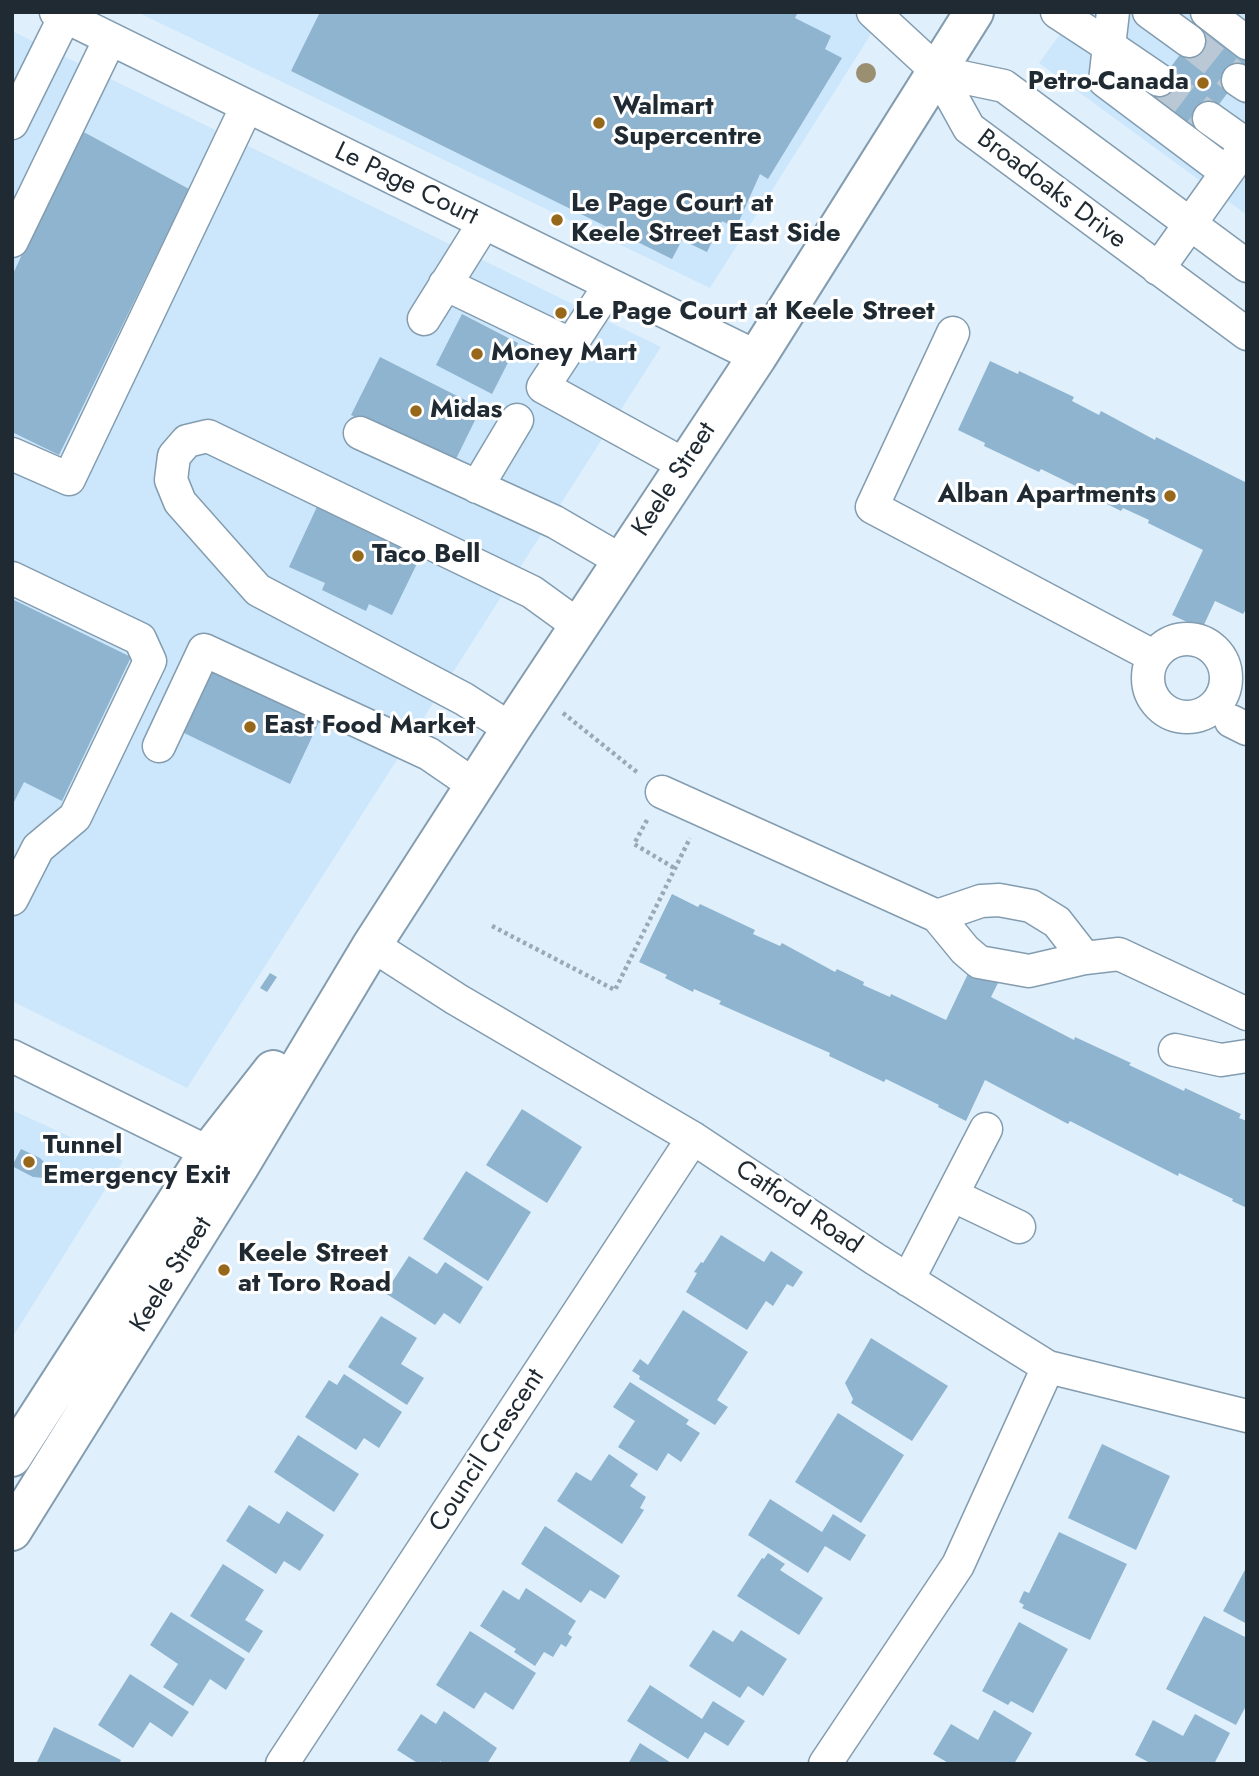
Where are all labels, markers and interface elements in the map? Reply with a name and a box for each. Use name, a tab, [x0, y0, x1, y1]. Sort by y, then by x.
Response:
place label: Petro-Canada	[1028, 67, 1189, 99]
marker: Petro-Canada	[1195, 75, 1211, 91]
place label: Walmart Supercentre	[613, 92, 762, 154]
marker: Walmart Supercentre	[591, 115, 607, 131]
street label: Broadoaks Drive	[970, 124, 1132, 256]
street label: Le Page Court	[329, 137, 483, 233]
place label: Le Page Court at Keele Street East Side	[571, 189, 841, 250]
marker: Le Page Court at Keele Street East Side	[549, 212, 565, 228]
place label: Le Page Court at Keele Street	[575, 297, 935, 329]
marker: Le Page Court at Keele Street	[553, 305, 569, 321]
place label: Money Mart	[491, 338, 636, 370]
marker: Money Mart	[469, 346, 485, 362]
place label: Midas	[430, 395, 502, 427]
marker: Midas	[408, 403, 424, 419]
street label: Keele Street	[627, 417, 723, 543]
place label: Alban Apartments	[938, 480, 1156, 512]
marker: Alban Apartments	[1162, 488, 1178, 504]
place label: Taco Bell	[372, 540, 480, 572]
marker: Taco Bell	[350, 548, 366, 564]
place label: East Food Market	[264, 711, 475, 743]
marker: East Food Market	[242, 719, 258, 735]
place label: Tunnel Emergency Exit	[43, 1131, 230, 1192]
marker: Tunnel Emergency Exit	[21, 1154, 37, 1170]
street label: Catford Road	[729, 1154, 867, 1262]
street label: Keele Street	[124, 1212, 220, 1338]
place label: Keele Street at Toro Road	[238, 1239, 391, 1300]
marker: Keele Street at Toro Road	[216, 1262, 232, 1278]
street label: Council Crescent	[424, 1364, 552, 1538]

